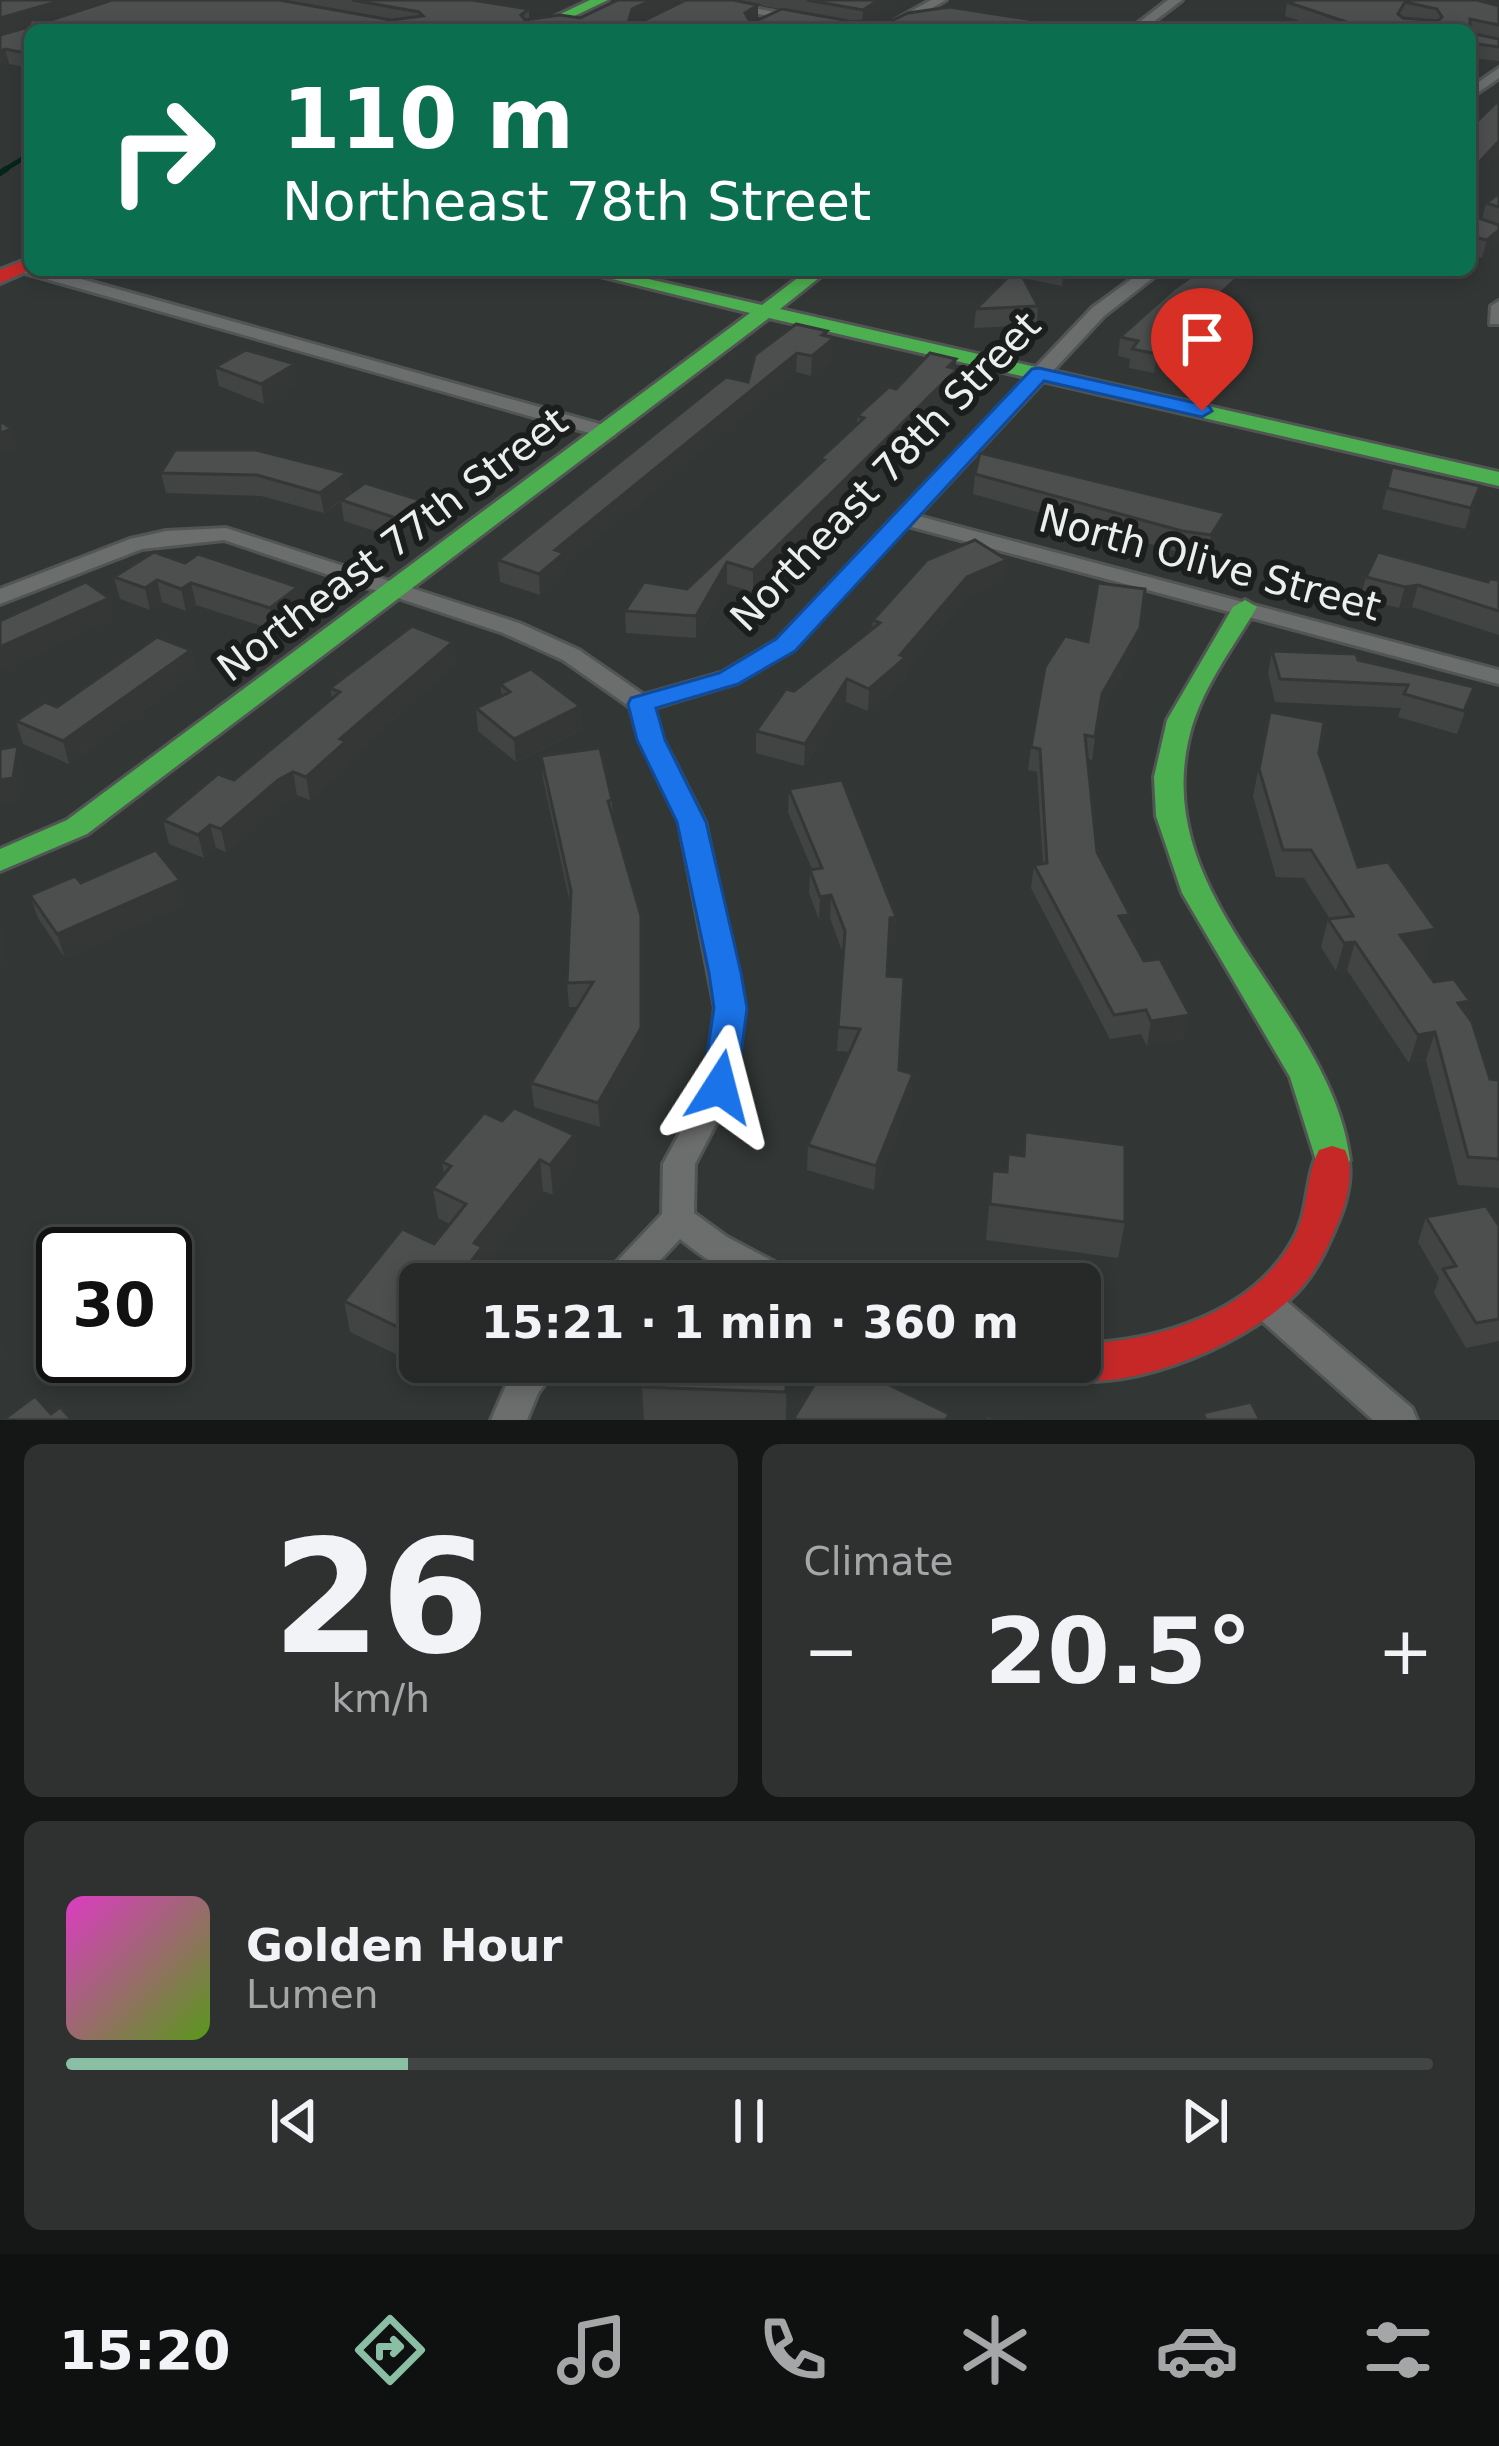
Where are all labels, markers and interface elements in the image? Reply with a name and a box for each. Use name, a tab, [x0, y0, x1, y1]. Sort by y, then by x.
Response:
text: 110 m	[282, 70, 574, 168]
icon: right	[84, 72, 240, 228]
text: Northeast 78th Street	[282, 170, 871, 233]
pin	[1151, 288, 1253, 411]
street label: Northeast 78th Street	[721, 303, 1049, 640]
icon: arrive	[1169, 306, 1235, 372]
street label: Northeast 77th Street	[209, 398, 576, 690]
street label: North Olive Street	[1034, 495, 1386, 630]
position arrow	[657, 1024, 783, 1150]
speed limit sign: 30	[36, 1227, 192, 1383]
text: 15:21 · 1 min · 360 m	[481, 1296, 1019, 1349]
text: 26	[272, 1507, 489, 1689]
text: Climate	[804, 1539, 954, 1584]
text: 20.5°	[985, 1599, 1252, 1704]
text: −	[804, 1613, 859, 1690]
text: +	[1378, 1613, 1433, 1690]
text: km/h	[332, 1676, 430, 1721]
text: Golden Hour	[246, 1919, 563, 1972]
text: Lumen	[246, 1972, 378, 2017]
icon: previous	[261, 2088, 327, 2154]
icon: pause	[716, 2088, 782, 2154]
icon: next	[1172, 2088, 1238, 2154]
icon: directions	[348, 2308, 432, 2392]
icon: music	[550, 2308, 634, 2392]
icon: phone	[751, 2308, 835, 2392]
icon: climate	[953, 2308, 1037, 2392]
icon: car	[1155, 2308, 1239, 2392]
icon: filters	[1356, 2308, 1440, 2392]
text: 15:20	[59, 2319, 231, 2382]

